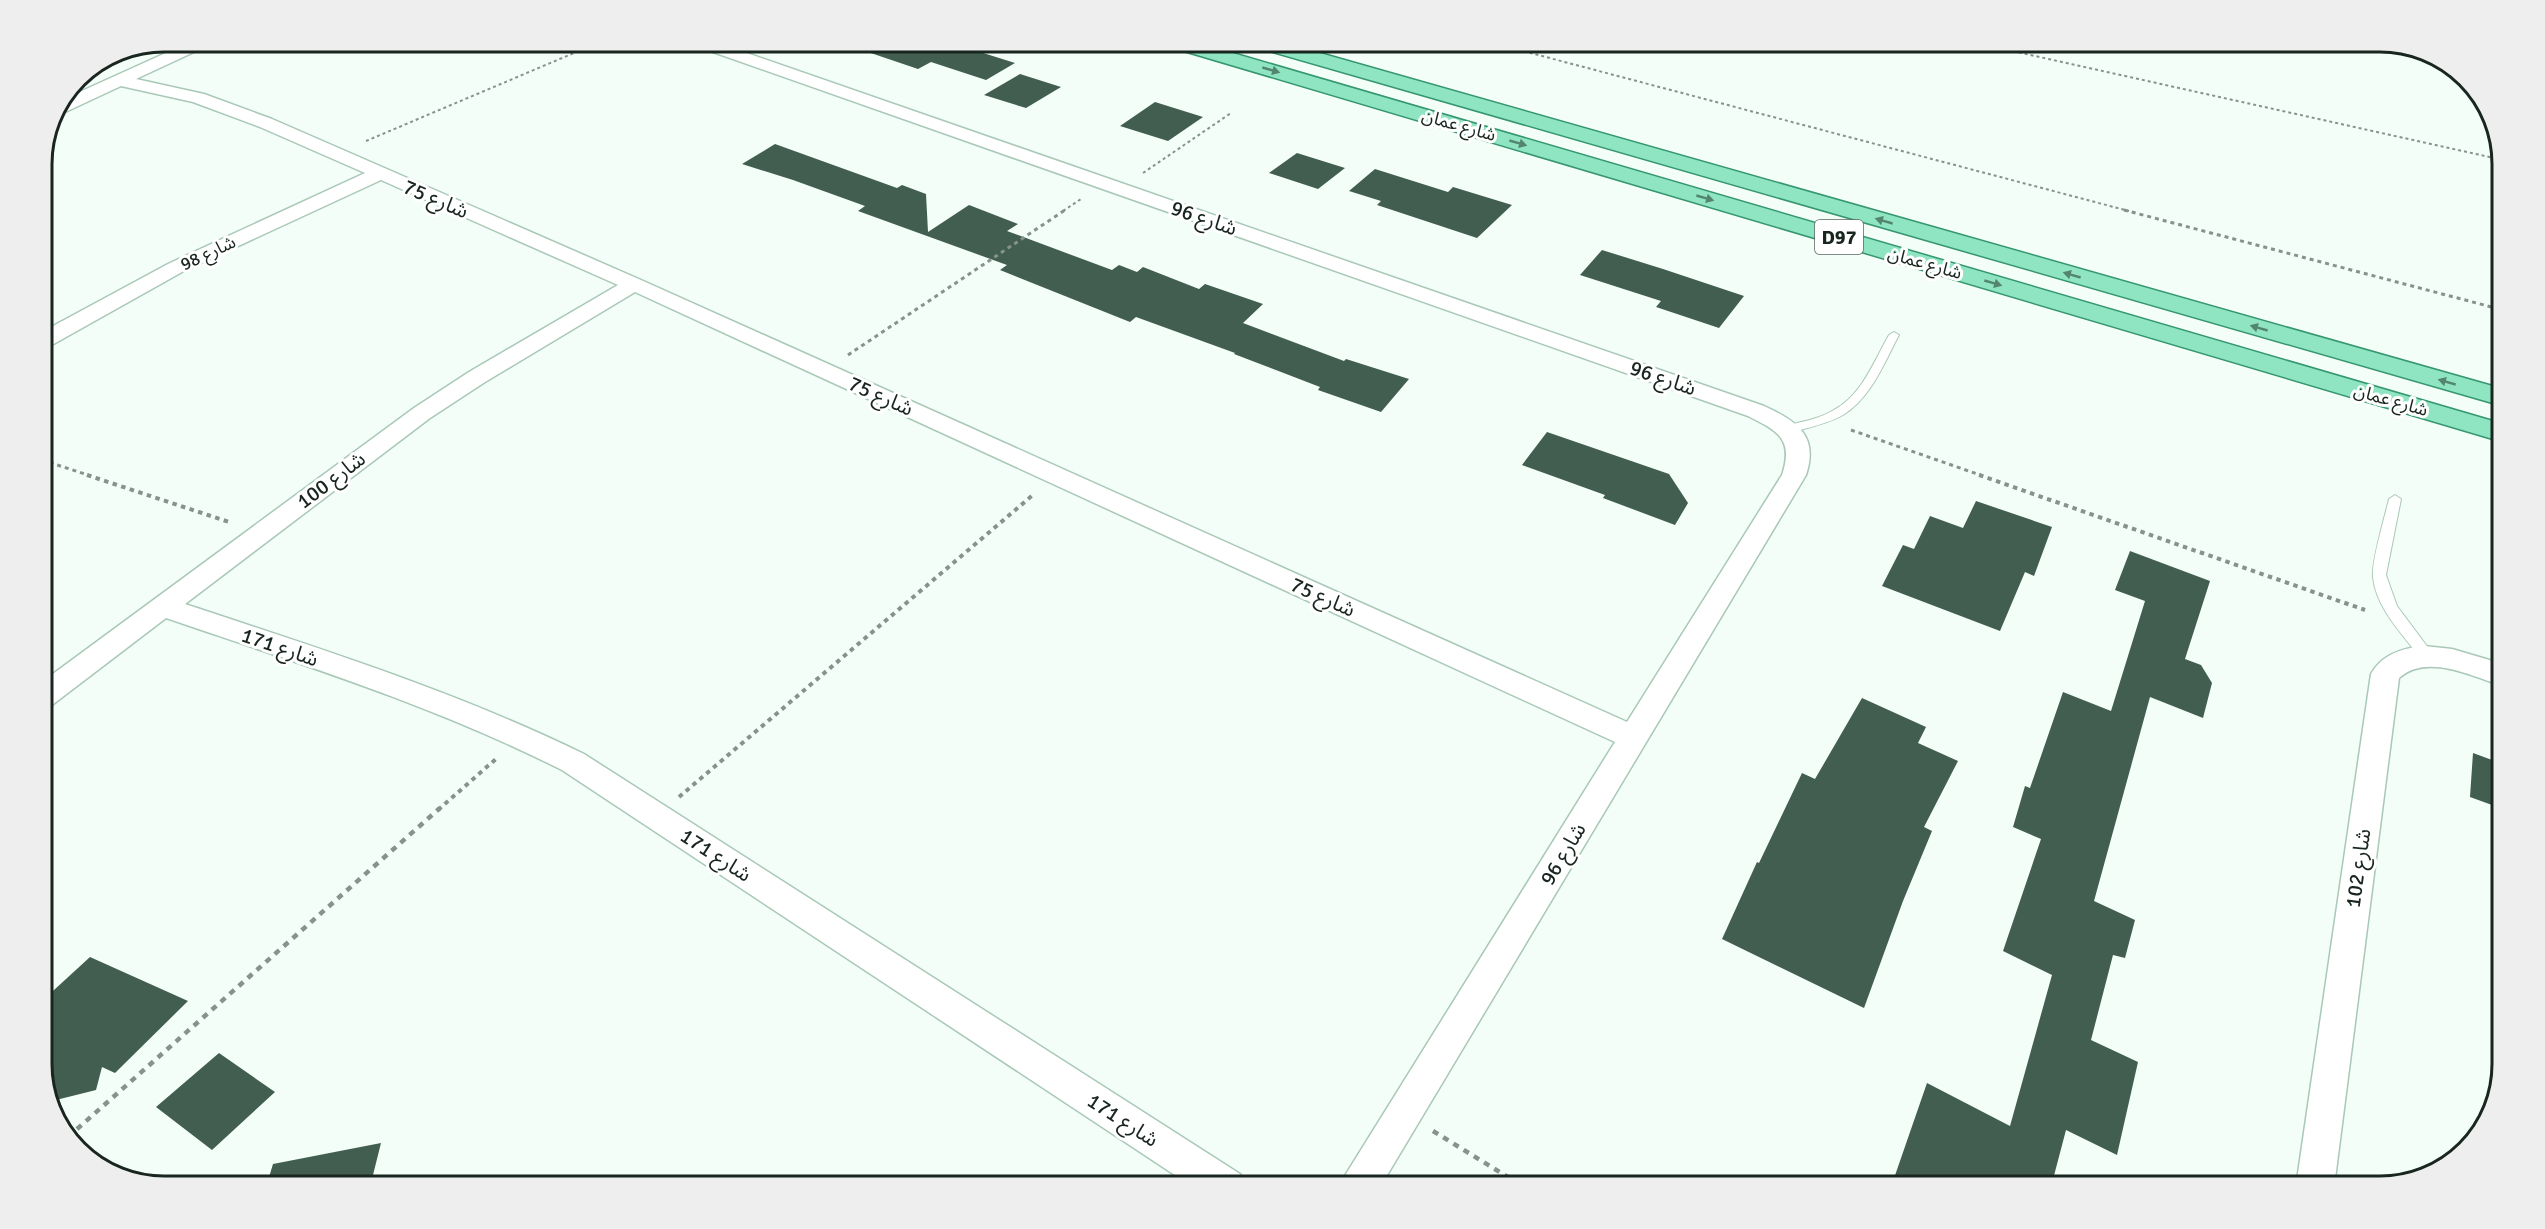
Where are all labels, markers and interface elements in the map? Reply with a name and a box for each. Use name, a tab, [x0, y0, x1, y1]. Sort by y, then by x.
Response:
one-way arrow	[1262, 66, 1280, 75]
street label: شارع عمان	[1419, 104, 1499, 149]
one-way arrow	[1509, 139, 1527, 148]
street label: شارع 75	[399, 174, 472, 226]
one-way arrow	[1696, 194, 1714, 203]
street label: شارع 96	[1167, 195, 1240, 243]
one-way arrow	[1875, 216, 1893, 225]
road number: D97	[1815, 220, 1863, 254]
street label: شارع 98	[177, 231, 240, 278]
street label: شارع عمان	[1885, 242, 1965, 287]
one-way arrow	[2063, 270, 2081, 279]
one-way arrow	[1984, 279, 2002, 288]
one-way arrow	[2250, 323, 2268, 333]
street label: شارع 96	[1626, 355, 1699, 403]
street label: شارع 75	[844, 370, 917, 424]
one-way arrow	[2437, 377, 2455, 386]
street label: شارع عمان	[2351, 379, 2431, 424]
street label: شارع 100	[291, 446, 372, 516]
street label: شارع 75	[1286, 571, 1359, 625]
street label: شارع 171	[237, 622, 322, 674]
street label: شارع 96	[1534, 818, 1593, 891]
street label: شارع 171	[674, 822, 756, 889]
street label: شارع 102	[2340, 827, 2378, 909]
street label: شارع 171	[1081, 1087, 1163, 1154]

